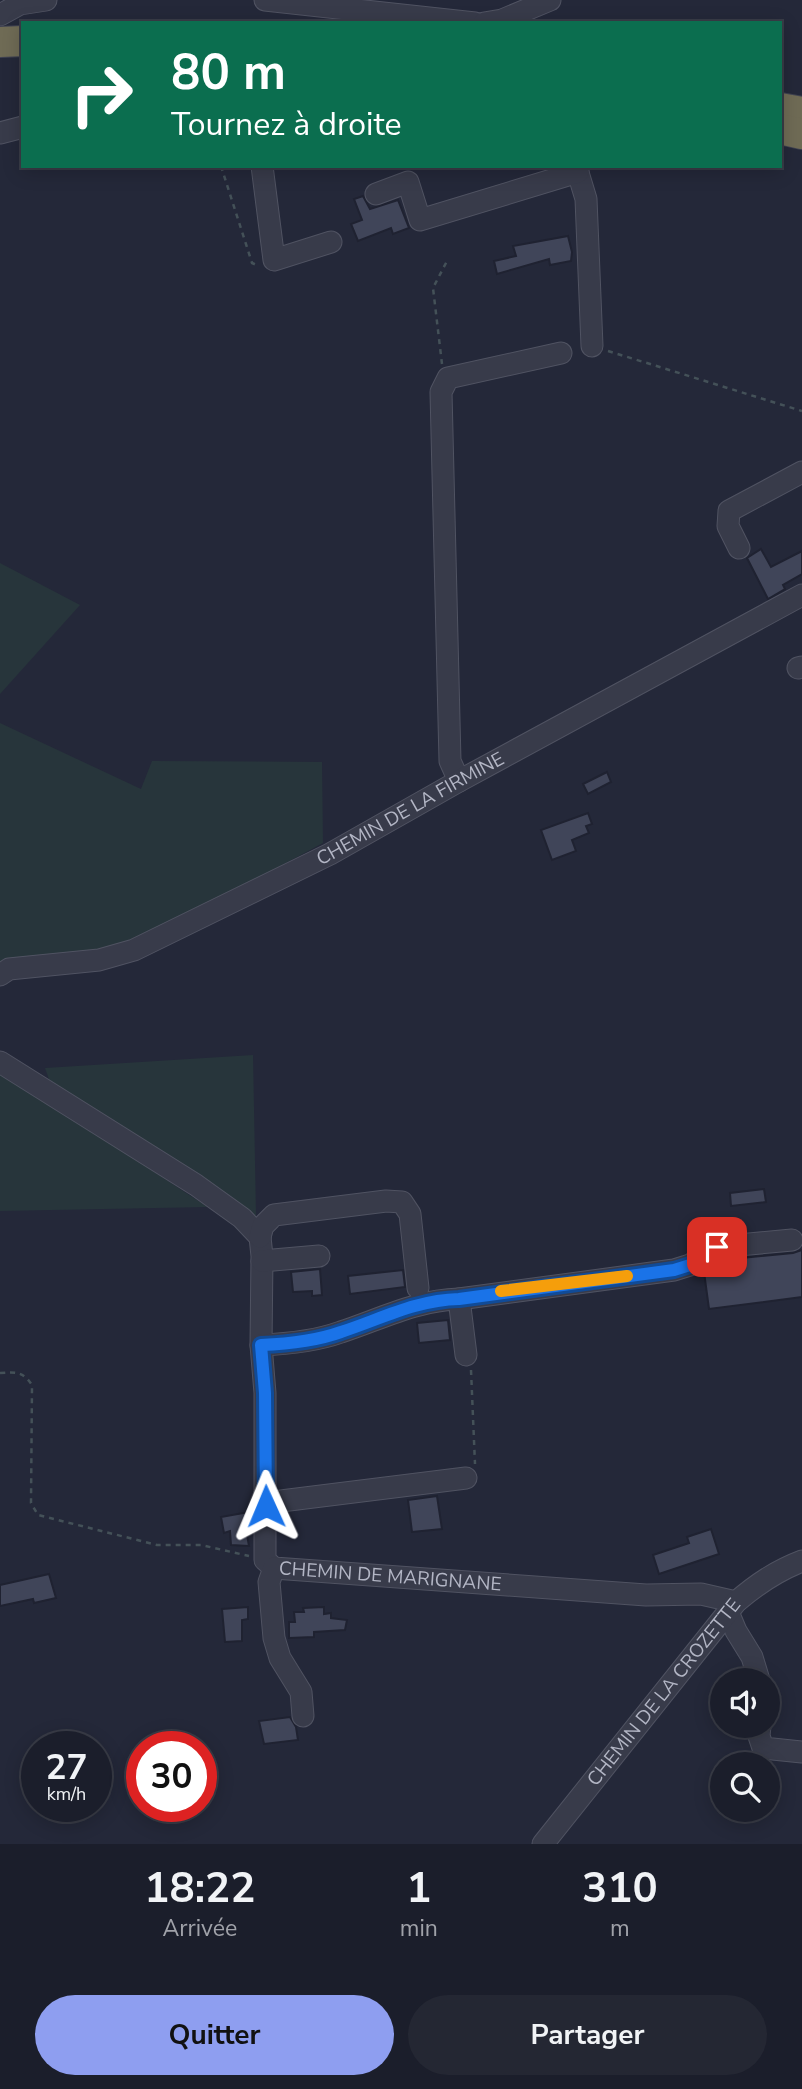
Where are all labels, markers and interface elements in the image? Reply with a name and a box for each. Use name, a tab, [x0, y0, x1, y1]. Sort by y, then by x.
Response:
text: 80 m	[171, 39, 286, 106]
icon: right	[56, 49, 147, 140]
text: Tournez à droite	[171, 103, 402, 146]
street label: CHEMIN DE LA FIRMINE	[312, 746, 509, 872]
pin	[687, 1217, 747, 1277]
icon: arrive	[698, 1228, 736, 1266]
position arrow	[229, 1469, 303, 1543]
street label: CHEMIN DE MARIGNANE	[278, 1555, 502, 1597]
street label: CHEMIN DE LA CROZETTE	[581, 1593, 747, 1792]
map controls	[710, 1668, 780, 1822]
button: sound	[710, 1668, 780, 1738]
speed limit sign: 30	[126, 1731, 217, 1822]
text: 27	[45, 1744, 88, 1791]
button: search	[710, 1752, 780, 1822]
text: km/h	[47, 1782, 86, 1806]
text: 18:22	[144, 1860, 255, 1917]
text: 1	[406, 1860, 431, 1917]
text: 310	[582, 1860, 658, 1917]
text: Arrivée	[163, 1913, 237, 1944]
text: min	[400, 1913, 438, 1944]
text: m	[610, 1913, 630, 1944]
button: Quitter	[35, 1995, 394, 2075]
button: Partager	[408, 1995, 767, 2075]

